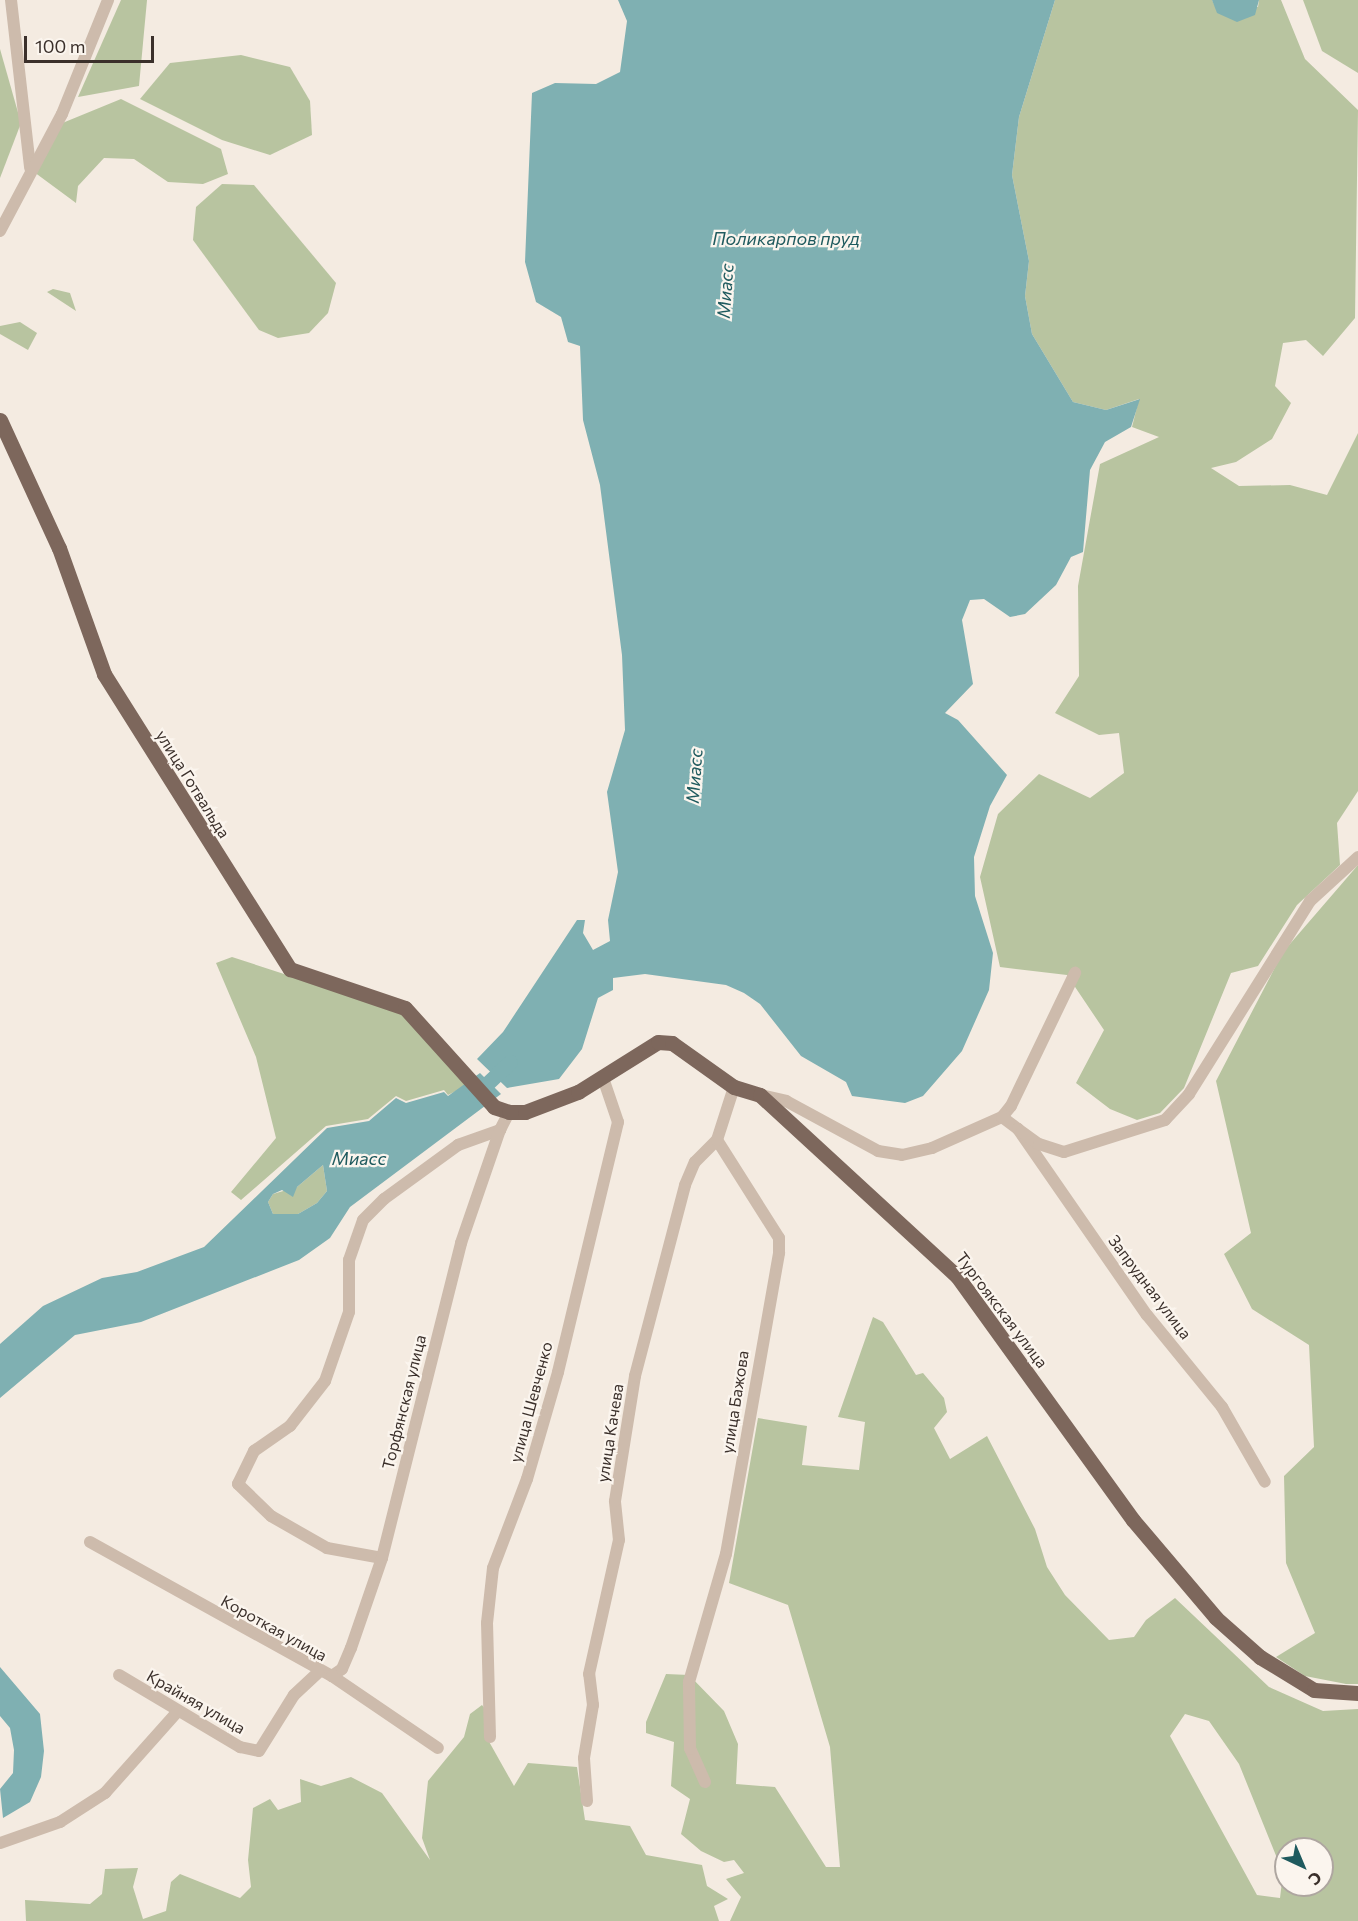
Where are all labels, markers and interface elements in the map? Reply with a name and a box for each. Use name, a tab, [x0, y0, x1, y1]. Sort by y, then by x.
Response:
scale bar	[27, 24, 158, 62]
text: 100 m	[35, 35, 85, 57]
water label: Поликарпов пруд	[712, 227, 860, 249]
water label: Миасс	[712, 263, 738, 319]
street label: улица Готвальда	[152, 727, 234, 841]
water label: Миасс	[681, 748, 707, 804]
water label: Миасс	[332, 1147, 386, 1169]
street label: Запрудная улица	[1105, 1231, 1195, 1343]
street label: Тургоякская улица	[952, 1248, 1052, 1372]
street label: Торфянская улица	[378, 1333, 430, 1471]
street label: улица Шевченко	[506, 1339, 556, 1465]
street label: улица Бажова	[717, 1349, 753, 1455]
street label: улица Качева	[593, 1382, 627, 1484]
street label: Короткая улица	[218, 1591, 330, 1665]
street label: Крайняя улица	[143, 1666, 249, 1738]
north arrow	[1274, 1837, 1334, 1897]
text: С	[1305, 1868, 1326, 1890]

